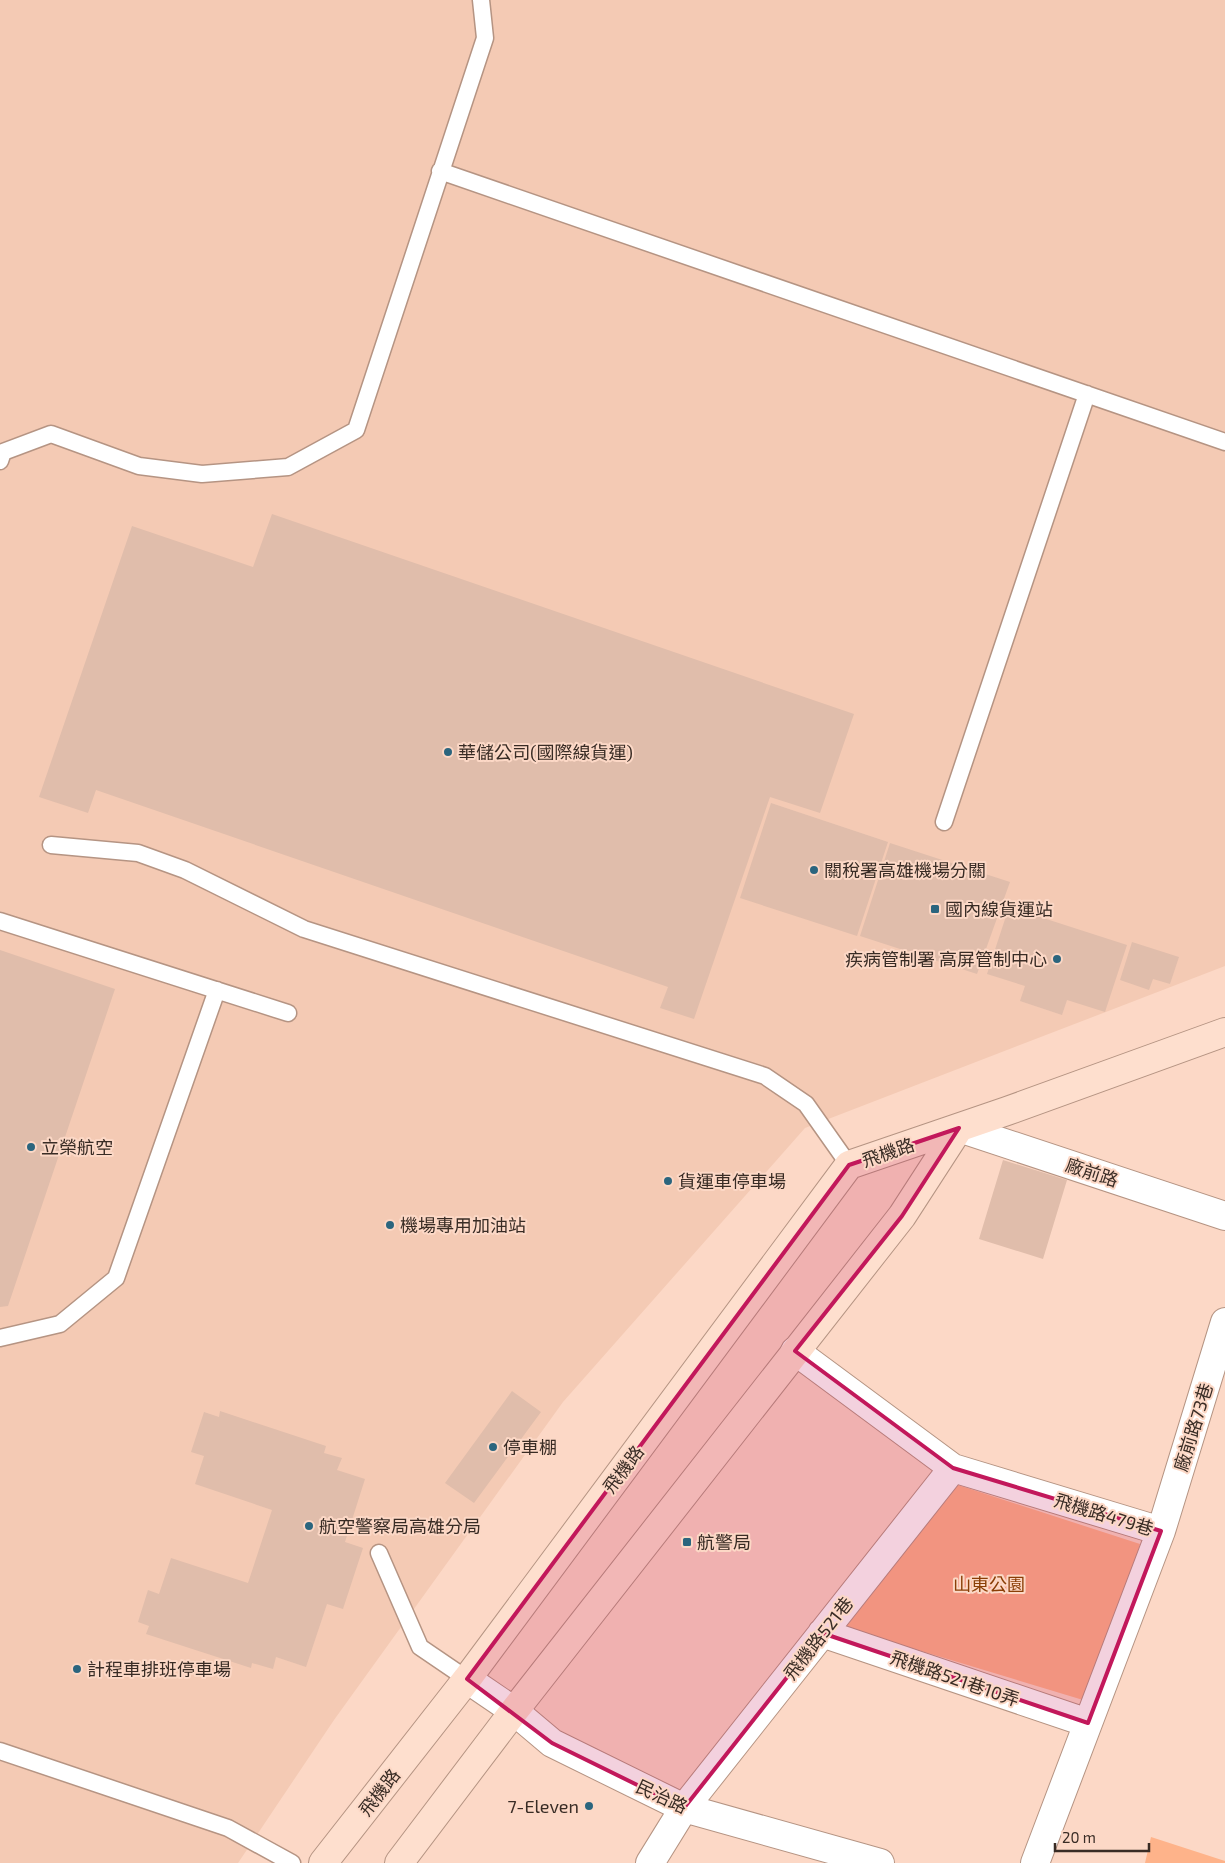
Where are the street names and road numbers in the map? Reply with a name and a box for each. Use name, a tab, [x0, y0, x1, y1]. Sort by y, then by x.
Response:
street label: 飛機路	[859, 1133, 917, 1171]
street label: 廠前路	[1063, 1153, 1121, 1191]
street label: 廠前路73巷	[1169, 1380, 1217, 1474]
street label: 飛機路	[598, 1441, 648, 1497]
street label: 飛機路479巷	[1052, 1488, 1156, 1540]
street label: 飛機路521巷	[779, 1592, 857, 1684]
street label: 飛機路521巷10弄	[888, 1646, 1022, 1710]
street label: 飛機路	[354, 1764, 404, 1820]
street label: 民治路	[633, 1775, 691, 1817]

